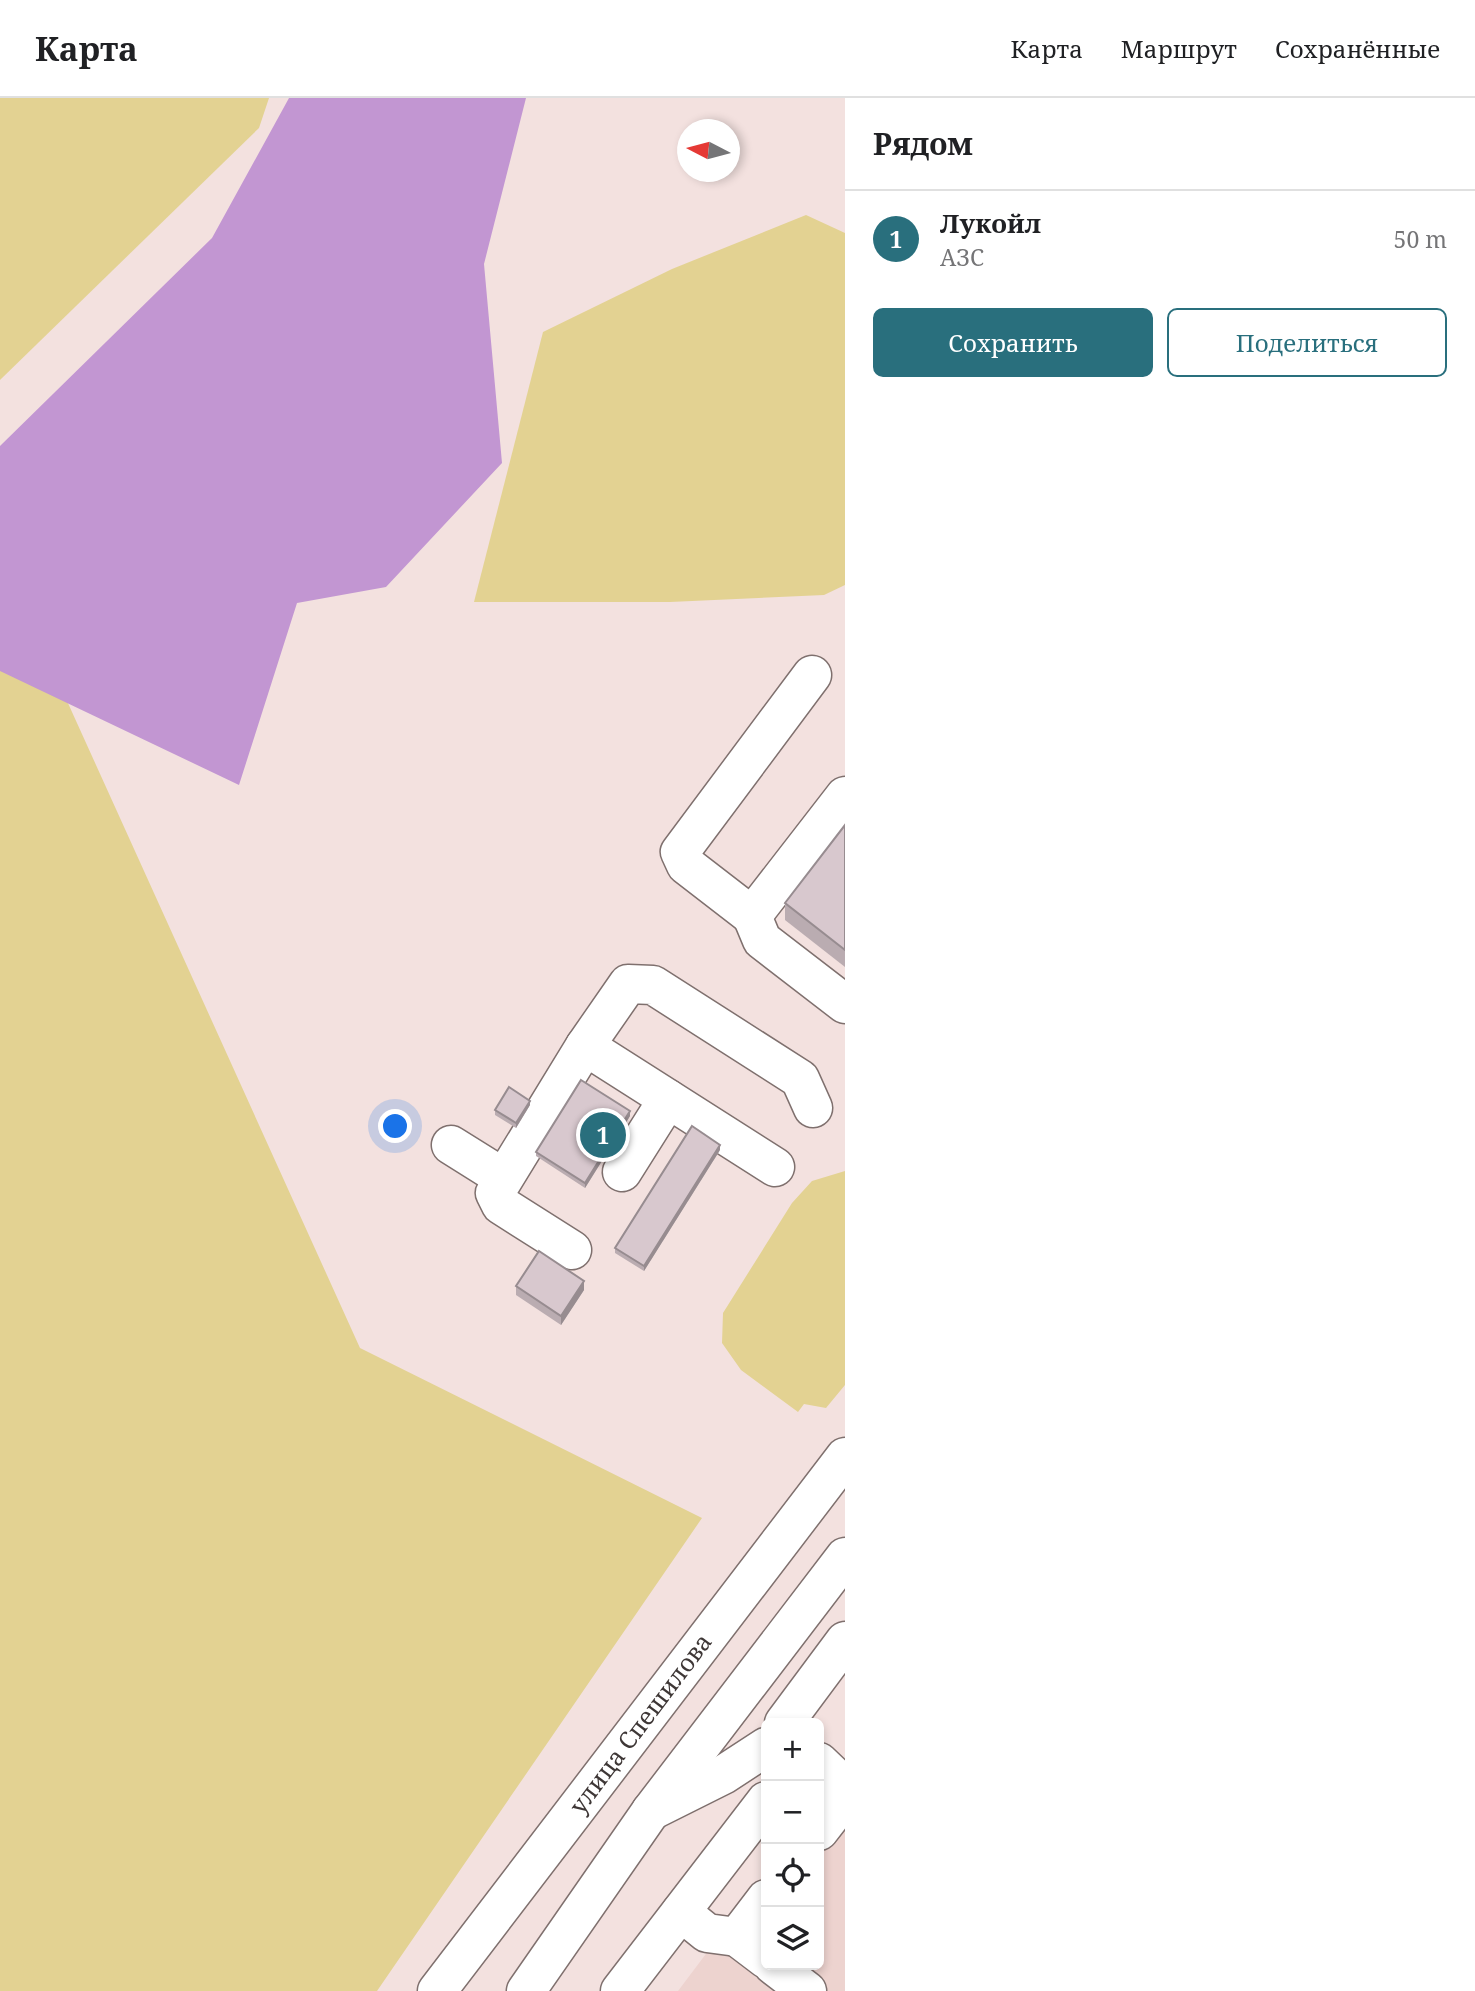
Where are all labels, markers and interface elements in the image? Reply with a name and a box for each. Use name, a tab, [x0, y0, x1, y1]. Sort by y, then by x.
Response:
text: Карта	[35, 26, 138, 71]
text: Карта	[1011, 32, 1083, 65]
text: Маршрут	[1121, 32, 1237, 65]
text: Сохранённые	[1275, 32, 1440, 65]
north arrow	[677, 119, 740, 182]
text: Рядом	[873, 123, 973, 164]
text: Лукойл	[940, 205, 1041, 241]
text: 1	[890, 223, 903, 255]
text: 50 m	[1394, 223, 1447, 255]
text: АЗС	[940, 241, 984, 273]
button: Сохранить	[873, 308, 1153, 377]
button: Поделиться	[1167, 308, 1447, 377]
your location	[378, 1109, 412, 1143]
pin: 1	[580, 1109, 626, 1161]
street label: улица Спешилова	[561, 1626, 719, 1820]
map controls	[761, 1718, 824, 1970]
button: +	[761, 1718, 824, 1781]
button: −	[761, 1781, 824, 1844]
button: locate	[761, 1844, 824, 1907]
button: layers	[761, 1907, 824, 1970]

